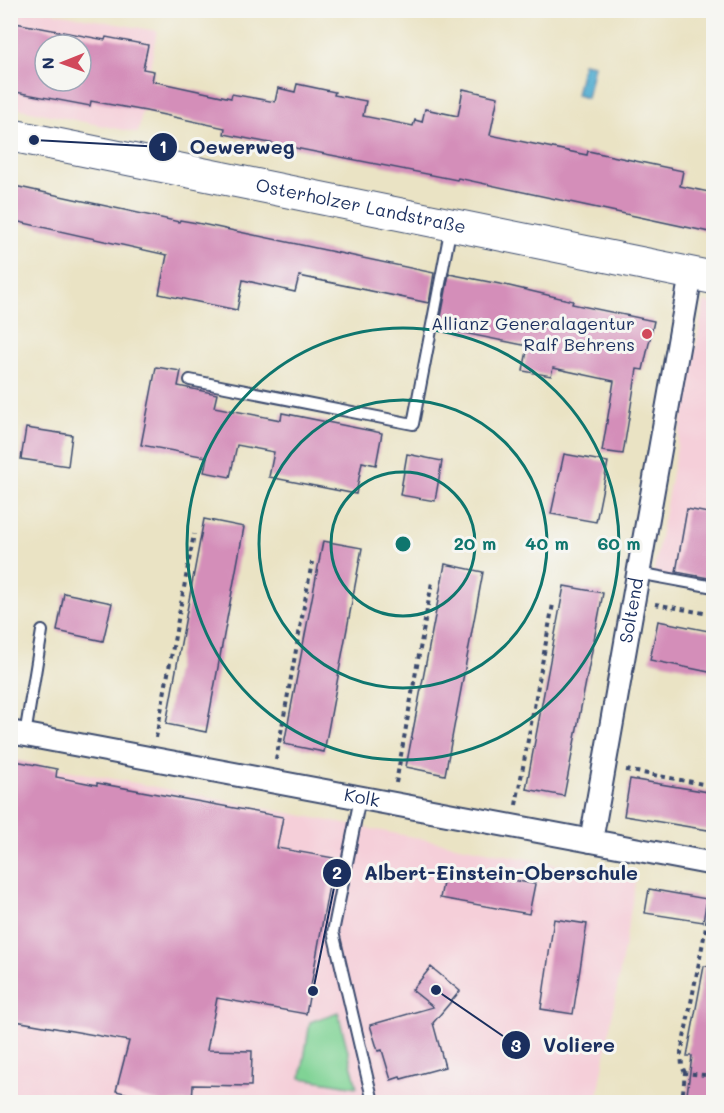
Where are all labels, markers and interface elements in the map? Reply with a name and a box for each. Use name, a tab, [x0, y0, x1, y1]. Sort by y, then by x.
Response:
north arrow	[33, 33, 93, 93]
text: N	[37, 57, 58, 70]
callout: Oewerweg	[148, 128, 307, 166]
text: Oewerweg	[189, 133, 295, 159]
text: 1	[159, 134, 167, 158]
street label: Osterholzer Landstraße	[254, 172, 468, 238]
place label: Allianz Generalagentur Ralf Behrens	[431, 311, 635, 356]
marker: Allianz Generalagentur Ralf Behrens	[640, 327, 654, 341]
text: 20 m	[454, 531, 496, 555]
text: 40 m	[525, 531, 569, 555]
text: 60 m	[597, 531, 641, 555]
centre of rings	[393, 534, 413, 554]
street label: Soltend	[613, 576, 648, 645]
street label: Kolk	[342, 782, 382, 812]
callout: Albert-Einstein-Oberschule	[322, 854, 650, 892]
text: Albert-Einstein-Oberschule	[364, 859, 638, 885]
text: 2	[332, 860, 342, 884]
callout: Voliere	[501, 1026, 627, 1064]
text: Voliere	[543, 1031, 615, 1057]
text: 3	[511, 1033, 522, 1057]

